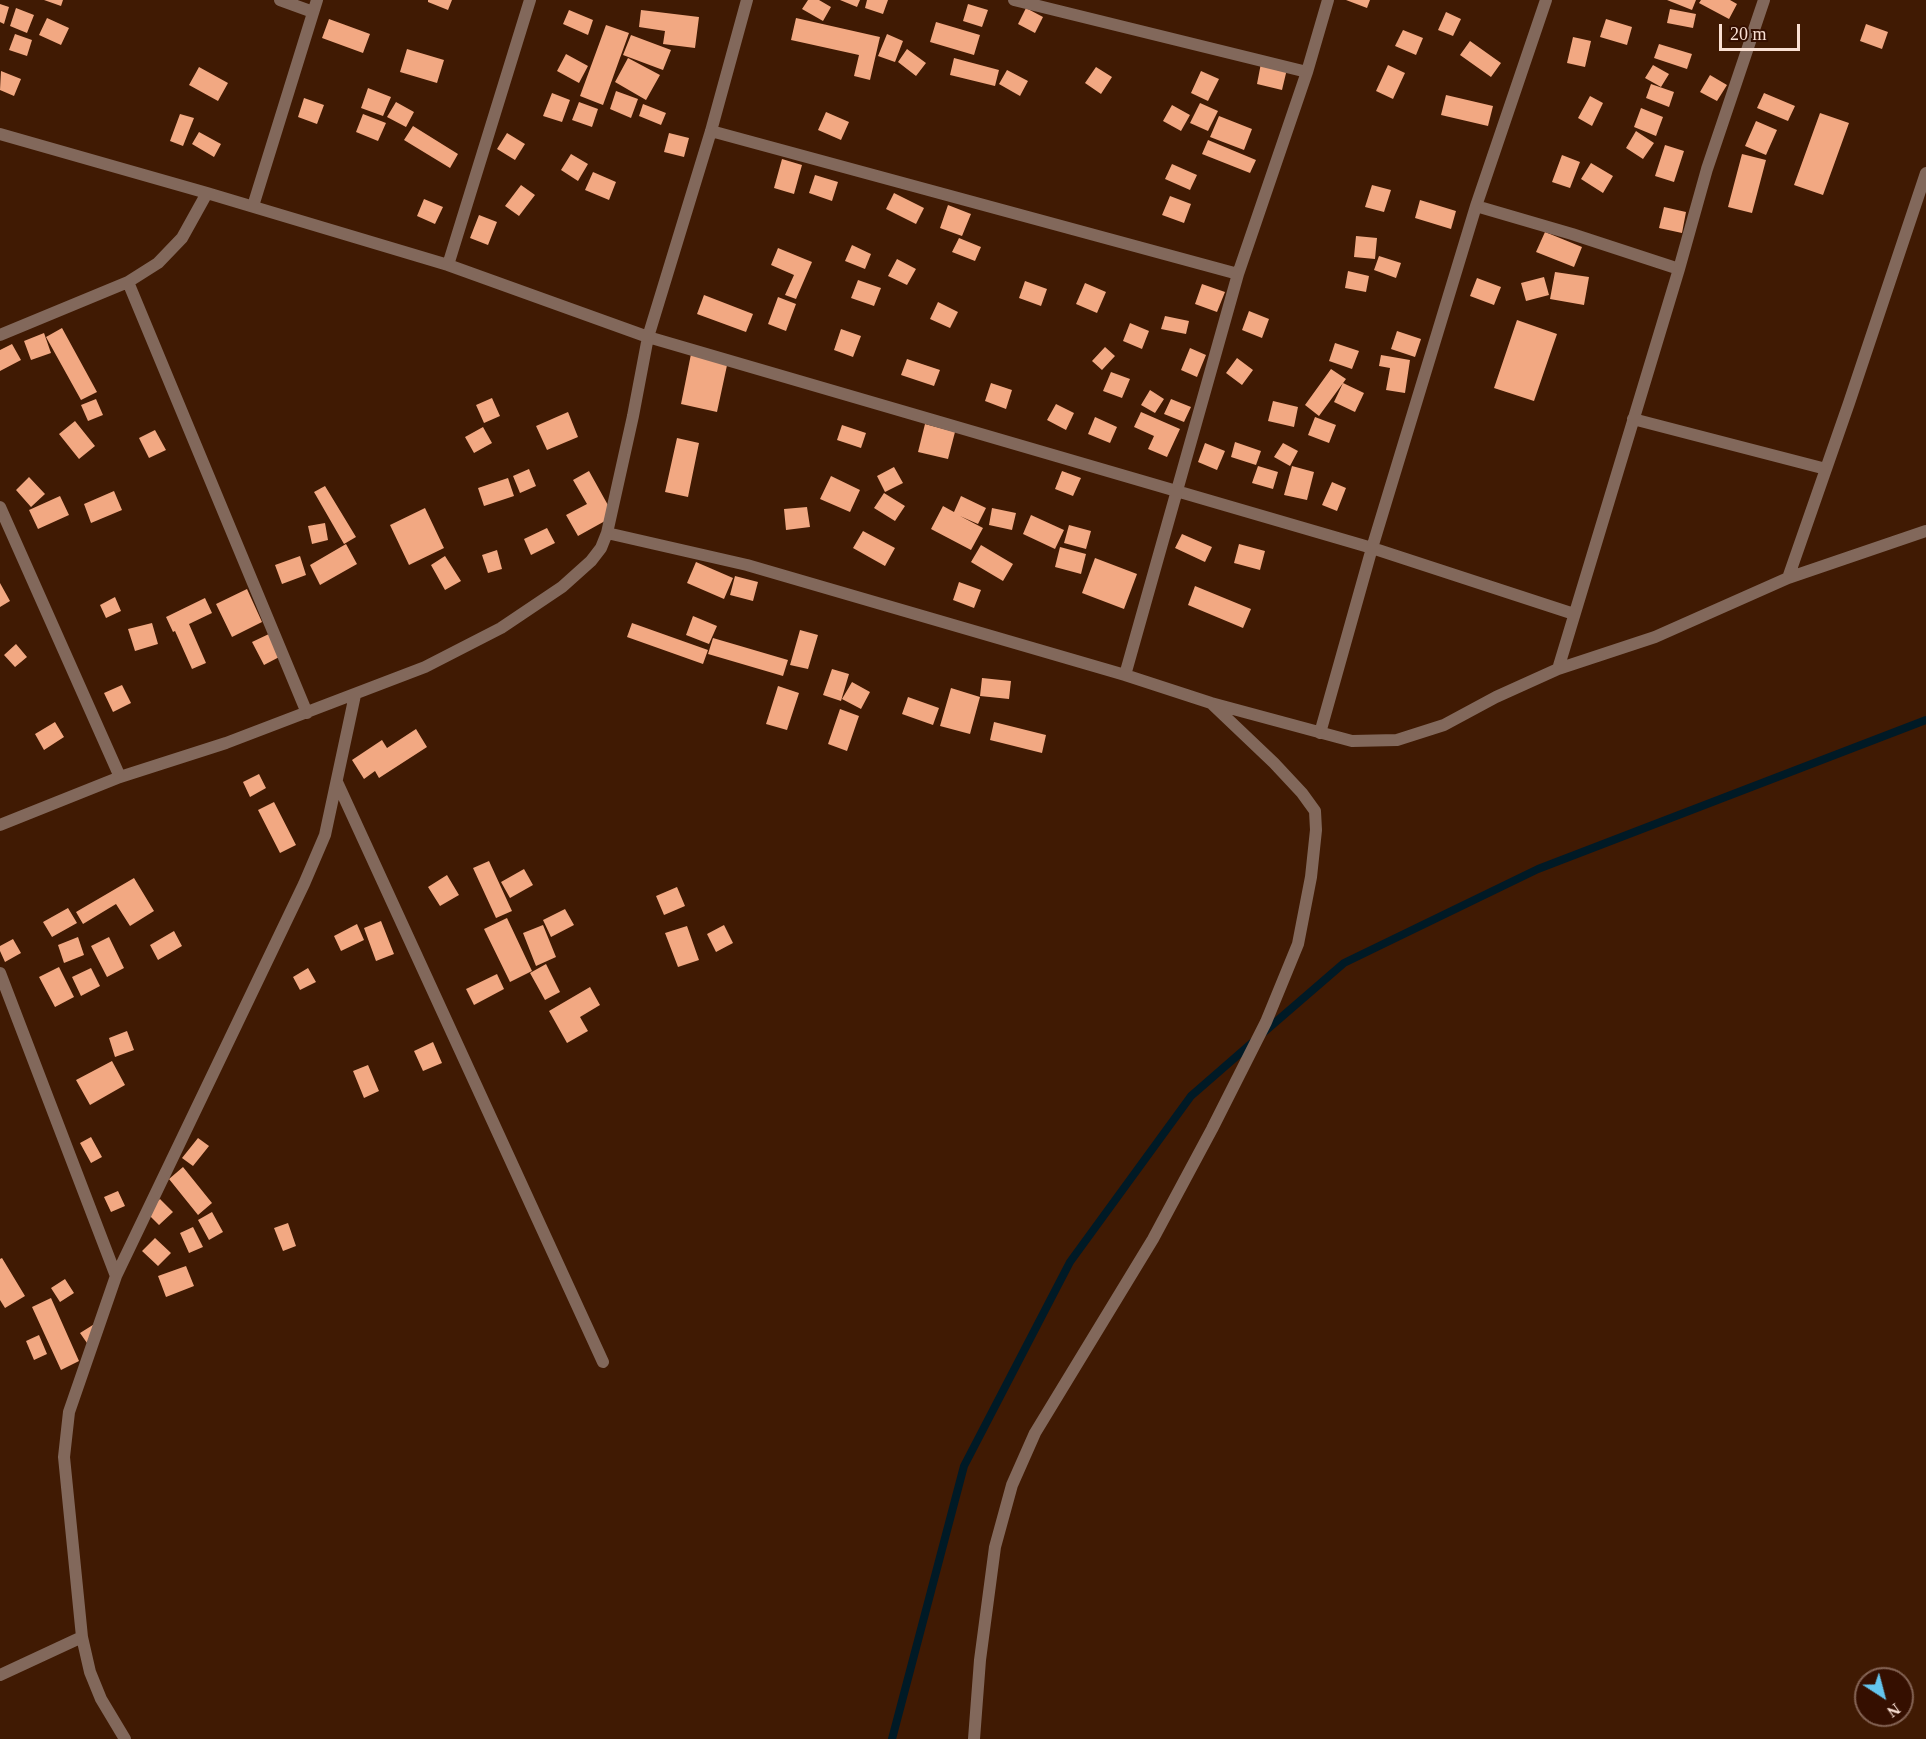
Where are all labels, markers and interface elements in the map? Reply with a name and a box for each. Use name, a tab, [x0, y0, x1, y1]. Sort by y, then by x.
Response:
scale bar	[1722, 12, 1803, 50]
text: 20 m	[1730, 24, 1767, 44]
north arrow	[1854, 1667, 1914, 1727]
text: N	[1884, 1700, 1903, 1721]

